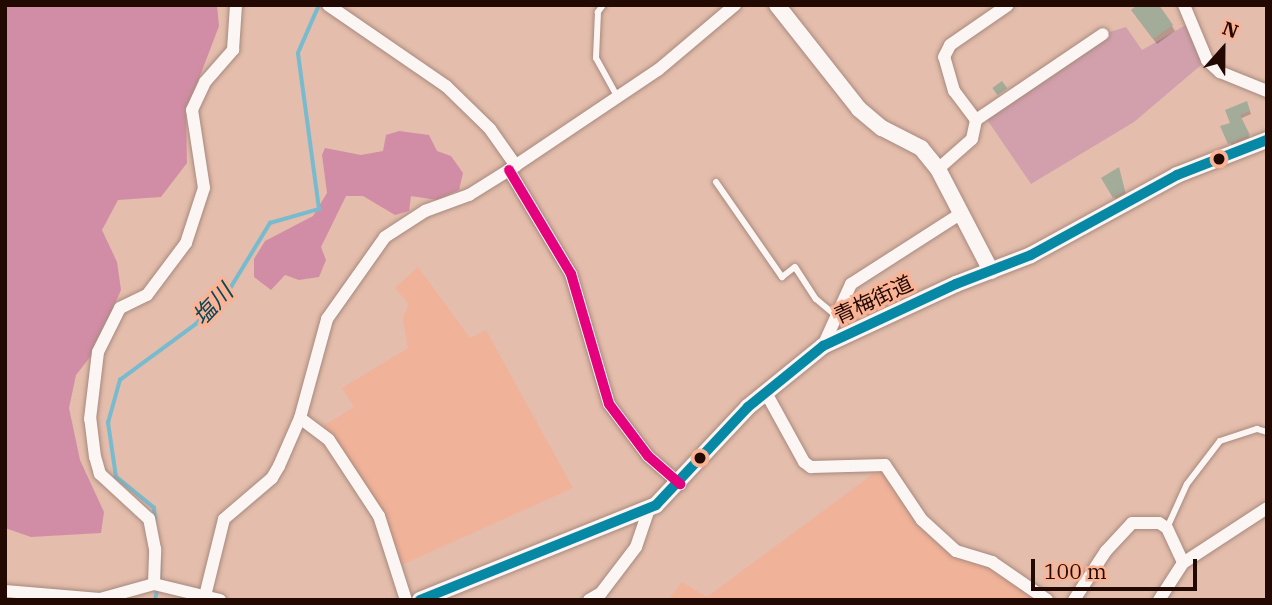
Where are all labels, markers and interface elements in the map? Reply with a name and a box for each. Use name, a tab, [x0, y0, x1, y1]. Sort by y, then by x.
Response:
north arrow	[1188, 14, 1258, 84]
text: N	[1219, 15, 1242, 43]
unlabelled marker	[1212, 152, 1226, 166]
street label: 青梅街道	[830, 270, 916, 328]
water label: 塩川	[186, 278, 238, 330]
unlabelled marker	[693, 451, 707, 465]
scale bar	[1034, 546, 1200, 590]
text: 100 m	[1044, 557, 1107, 585]

